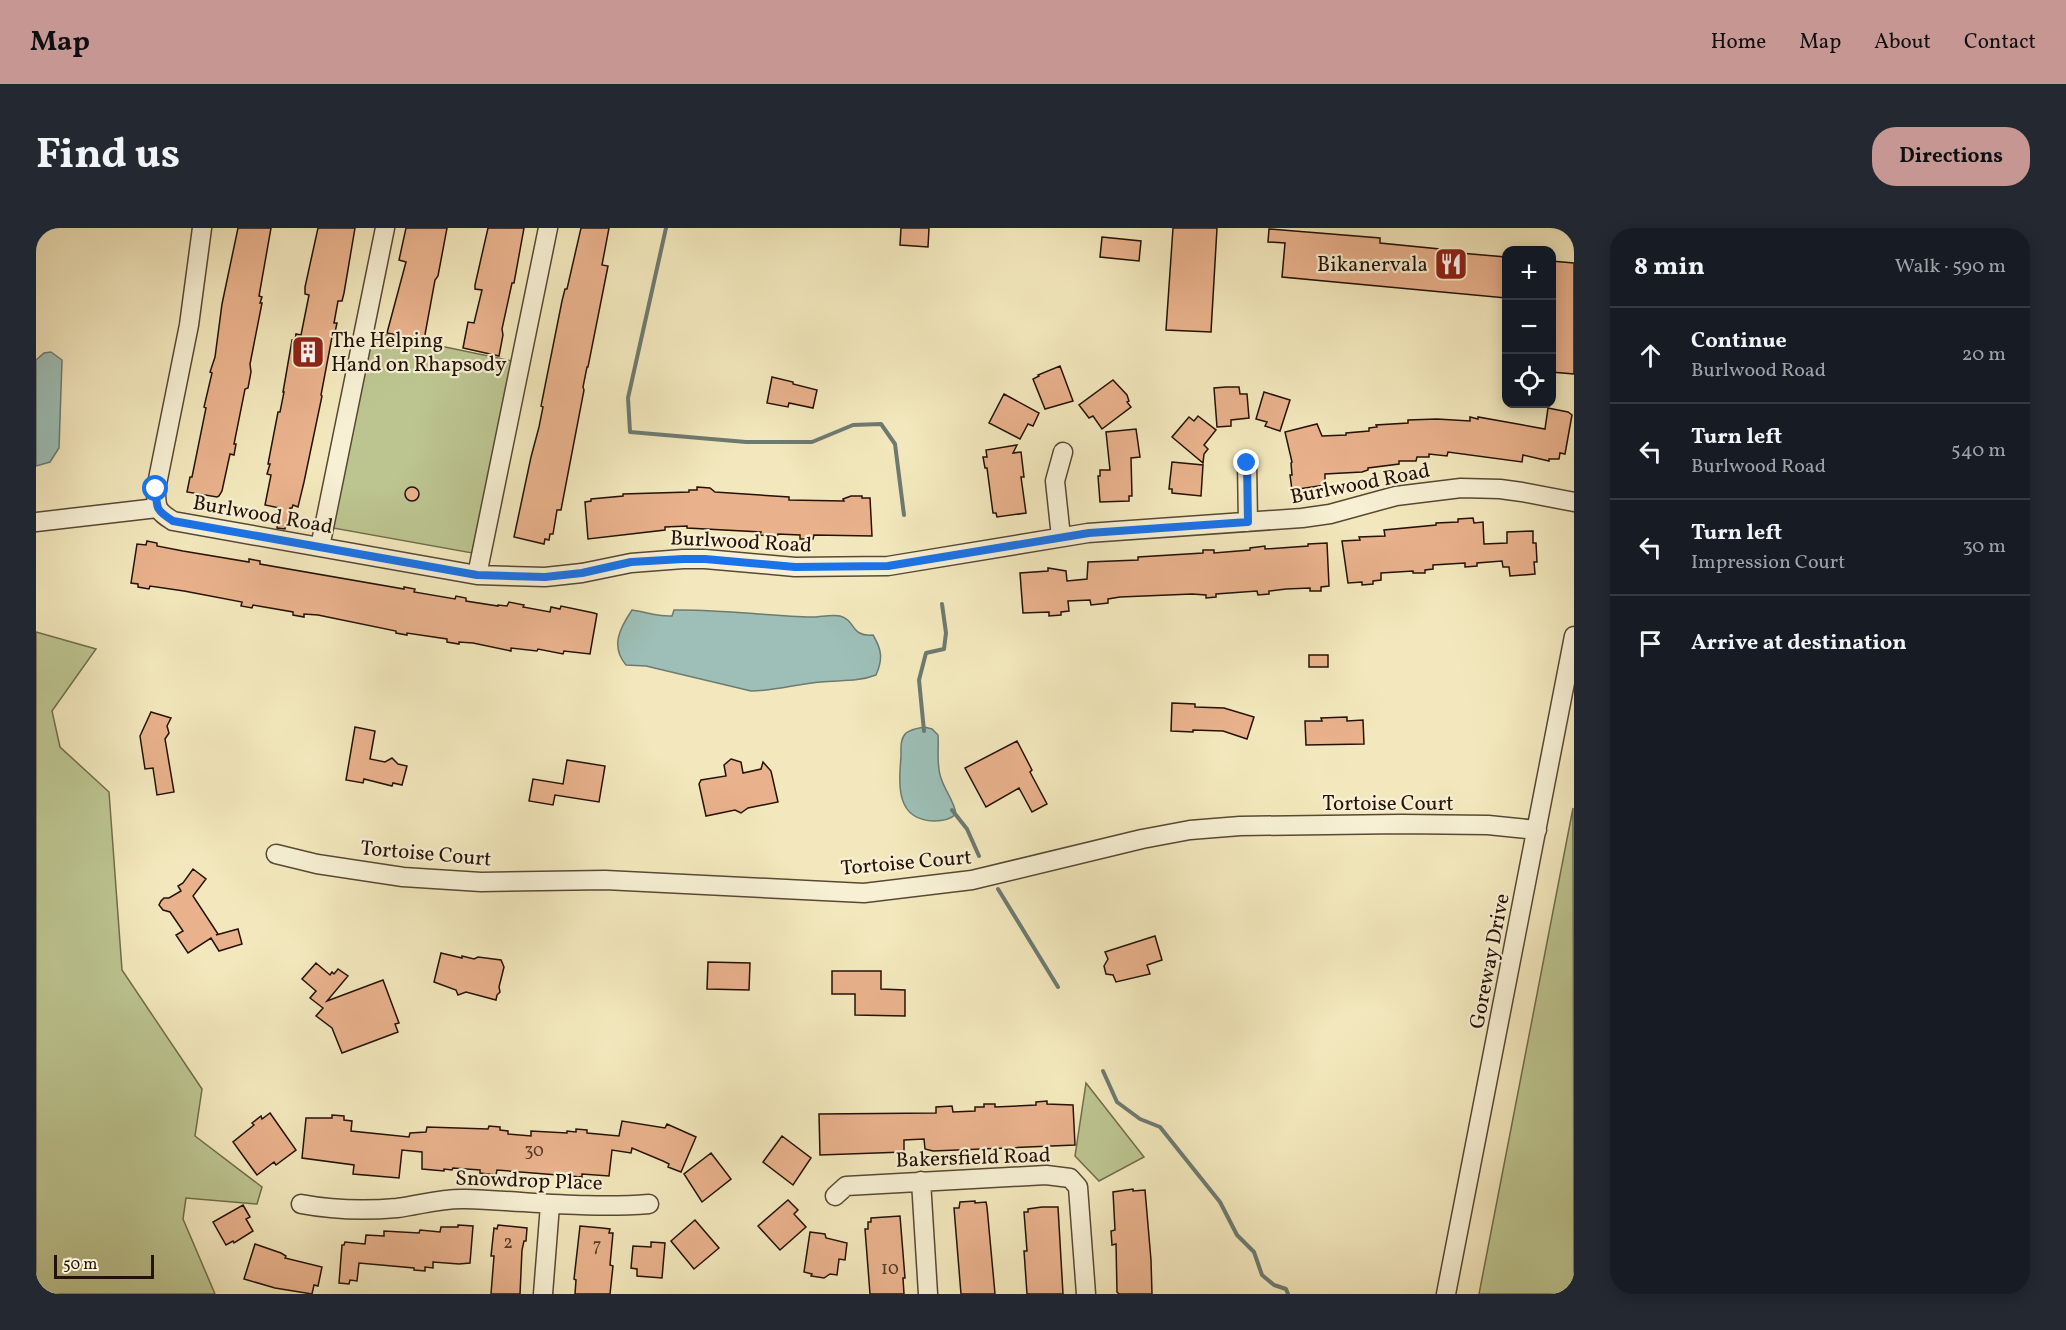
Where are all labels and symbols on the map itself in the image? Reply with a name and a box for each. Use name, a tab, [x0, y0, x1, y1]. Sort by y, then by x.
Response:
restaurant icon: Bikanervala	[1433, 246, 1469, 282]
place label: Bikanervala	[1317, 251, 1428, 280]
place label: The Helping Hand on Rhapsody	[331, 327, 507, 380]
building icon: The Helping Hand on Rhapsody	[290, 334, 326, 370]
route end	[1233, 449, 1259, 475]
street label: Burlwood Road	[1288, 457, 1433, 512]
route start	[142, 475, 168, 501]
street label: Burlwood Road	[190, 489, 335, 542]
street label: Burlwood Road	[669, 524, 813, 561]
street label: Tortoise Court	[1322, 790, 1454, 819]
street label: Tortoise Court	[359, 834, 493, 875]
street label: Tortoise Court	[839, 843, 973, 884]
street label: Goreway Drive	[1463, 891, 1518, 1031]
house number: 30	[524, 1139, 544, 1164]
street label: Bakersfield Road	[895, 1141, 1051, 1176]
street label: Snowdrop Place	[455, 1164, 603, 1199]
house number: 2	[503, 1231, 513, 1256]
house number: 7	[593, 1234, 601, 1259]
scale bar	[54, 1252, 154, 1280]
house number: 10	[881, 1257, 899, 1282]

